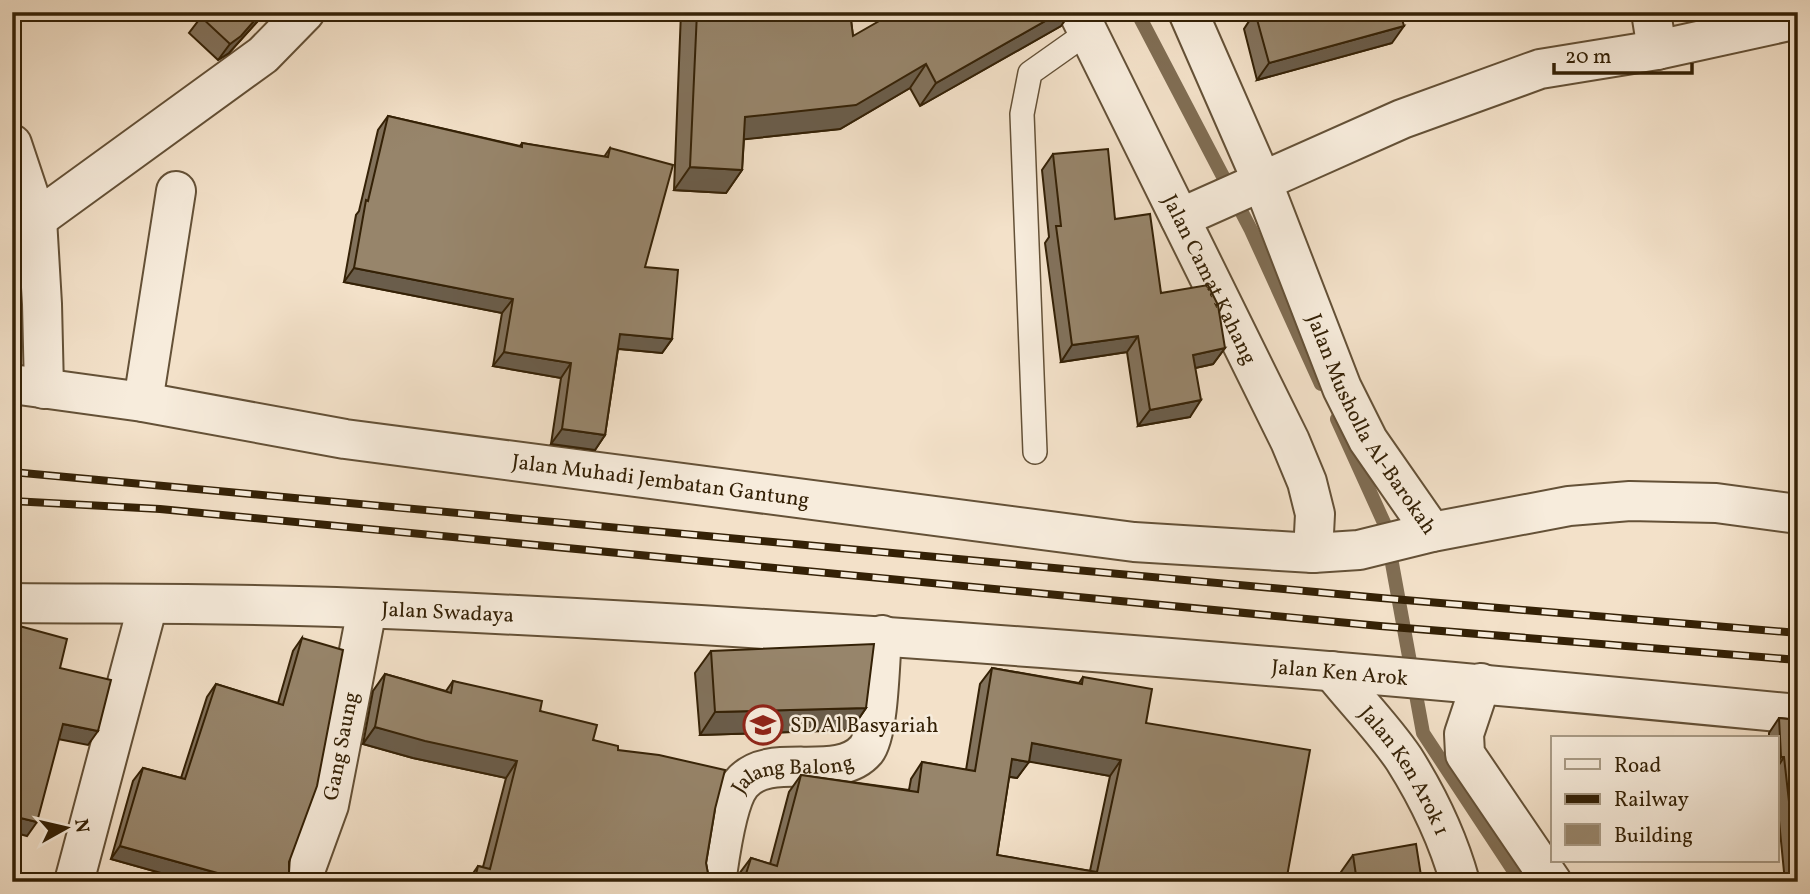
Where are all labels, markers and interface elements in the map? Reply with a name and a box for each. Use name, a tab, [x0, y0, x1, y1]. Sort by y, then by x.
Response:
scale bar	[1554, 32, 1693, 76]
text: 20 m	[1565, 43, 1611, 72]
street label: Jalan Camat Kahang	[1154, 190, 1263, 370]
street label: Jalan Musholla Al-Barokah	[1299, 310, 1443, 541]
street label: Jalan Muhadi Jembatan Gantung	[510, 448, 811, 515]
street label: Jalan Swadaya	[381, 596, 515, 631]
street label: Jalan Ken Arok	[1270, 653, 1410, 694]
street label: Gang Saung	[317, 689, 367, 803]
street label: Jalan Ken Arok 1	[1352, 700, 1455, 841]
school or university icon: SD Al Basyariah	[742, 704, 784, 746]
place label: SD Al Basyariah	[790, 712, 938, 741]
legend	[1551, 736, 1778, 862]
street label: Jalang Balong	[725, 748, 858, 800]
text: Road	[1614, 752, 1661, 781]
text: Railway	[1614, 786, 1690, 815]
north arrow	[32, 792, 102, 862]
text: N	[67, 817, 95, 835]
text: Building	[1614, 822, 1693, 851]

